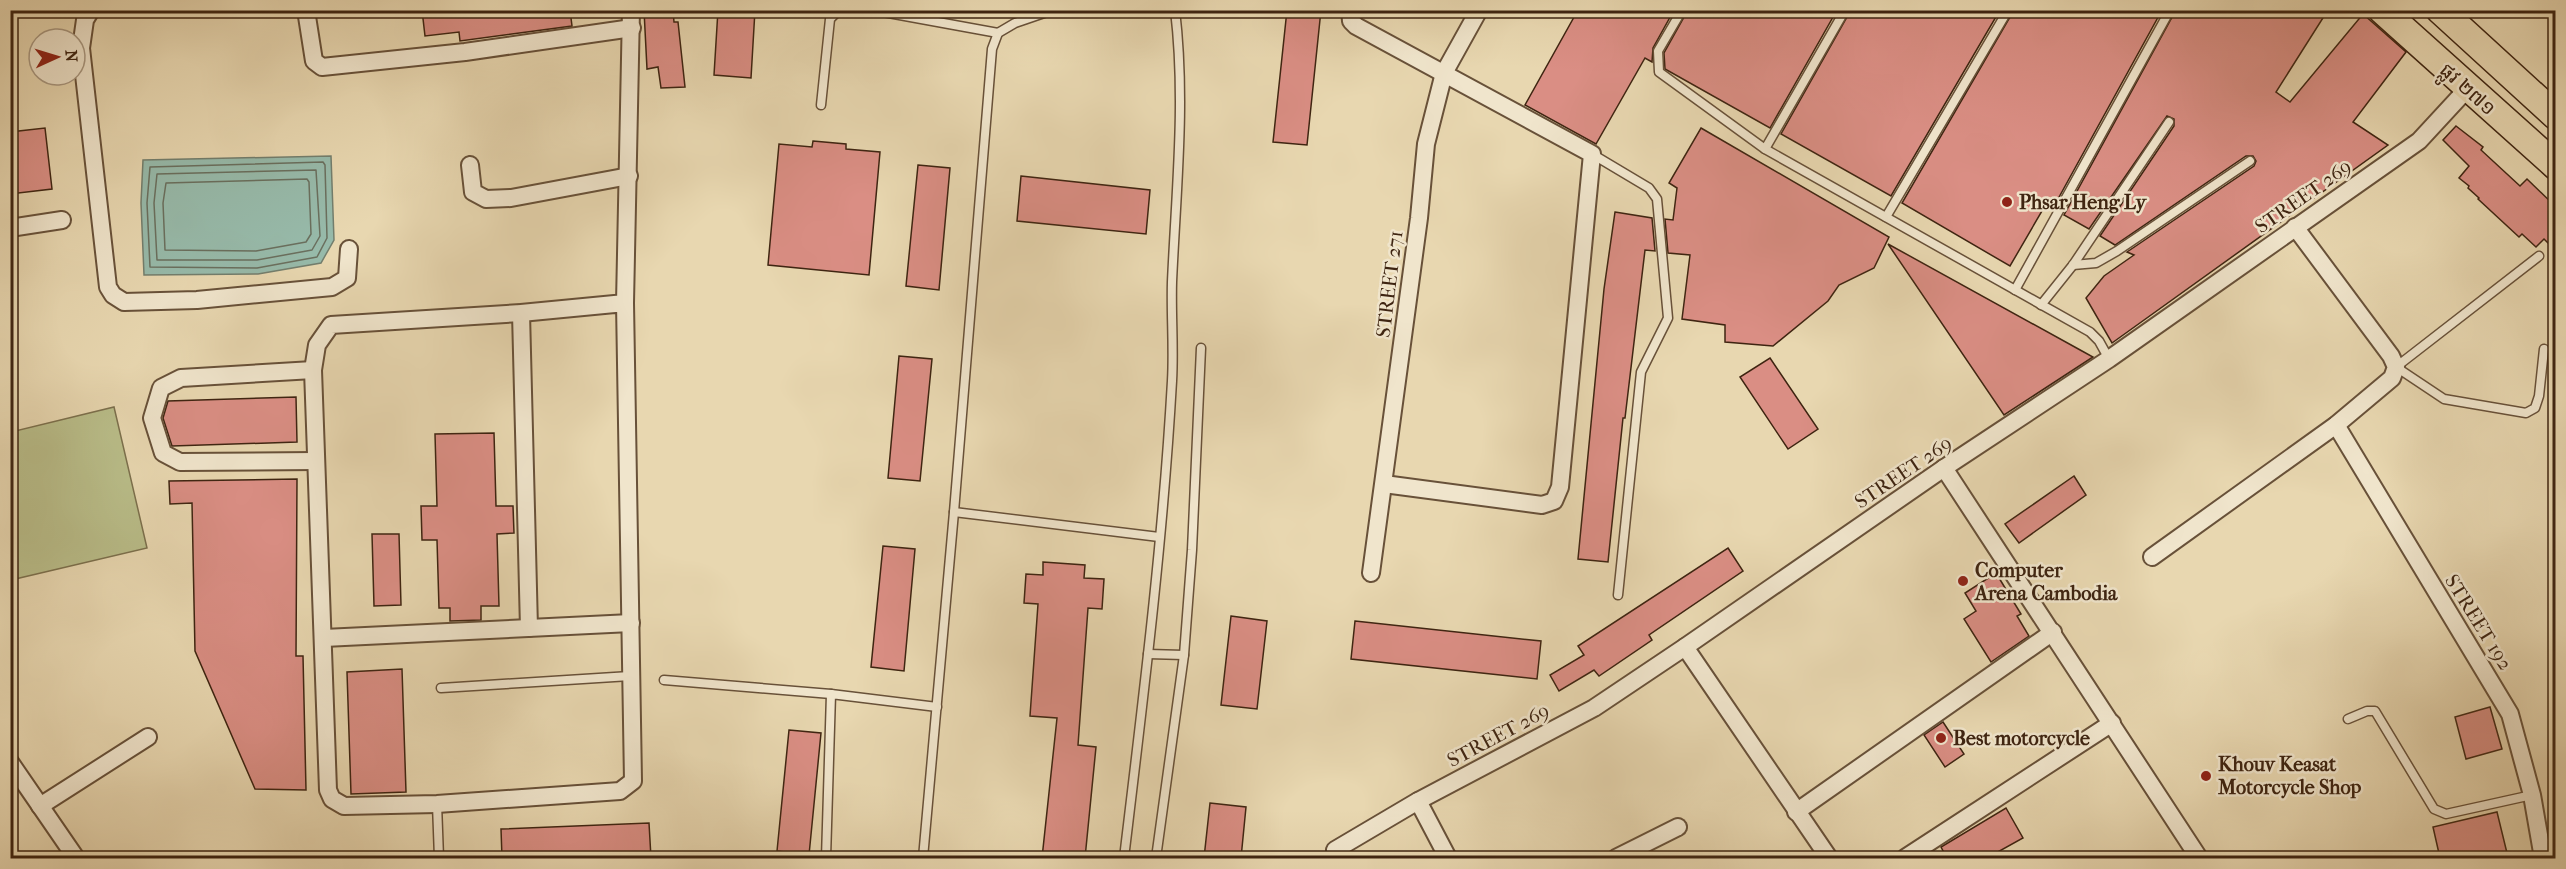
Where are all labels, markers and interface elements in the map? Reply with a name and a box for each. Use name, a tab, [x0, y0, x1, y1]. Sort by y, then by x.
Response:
north arrow	[27, 27, 87, 87]
text: N	[62, 49, 81, 64]
street label: ផ្លូវ ២៧១	[2430, 58, 2500, 125]
street label: STREET 269	[2251, 155, 2356, 238]
place label: Phsar Heng Ly	[2019, 191, 2147, 214]
marker: Phsar Heng Ly	[2000, 195, 2014, 209]
street label: STREET 271	[1372, 229, 1407, 339]
street label: STREET 269	[1850, 432, 1956, 513]
place label: Computer Arena Cambodia	[1973, 559, 2118, 605]
street label: STREET 192	[2440, 570, 2517, 674]
marker: Computer Arena Cambodia	[1956, 574, 1970, 588]
street label: STREET 269	[1443, 699, 1553, 772]
place label: Best motorcycle	[1953, 727, 2090, 750]
marker: Best motorcycle	[1934, 731, 1948, 745]
place label: Khouv Keasat Motorcycle Shop	[2217, 753, 2362, 799]
marker: Khouv Keasat Motorcycle Shop	[2199, 769, 2213, 783]

